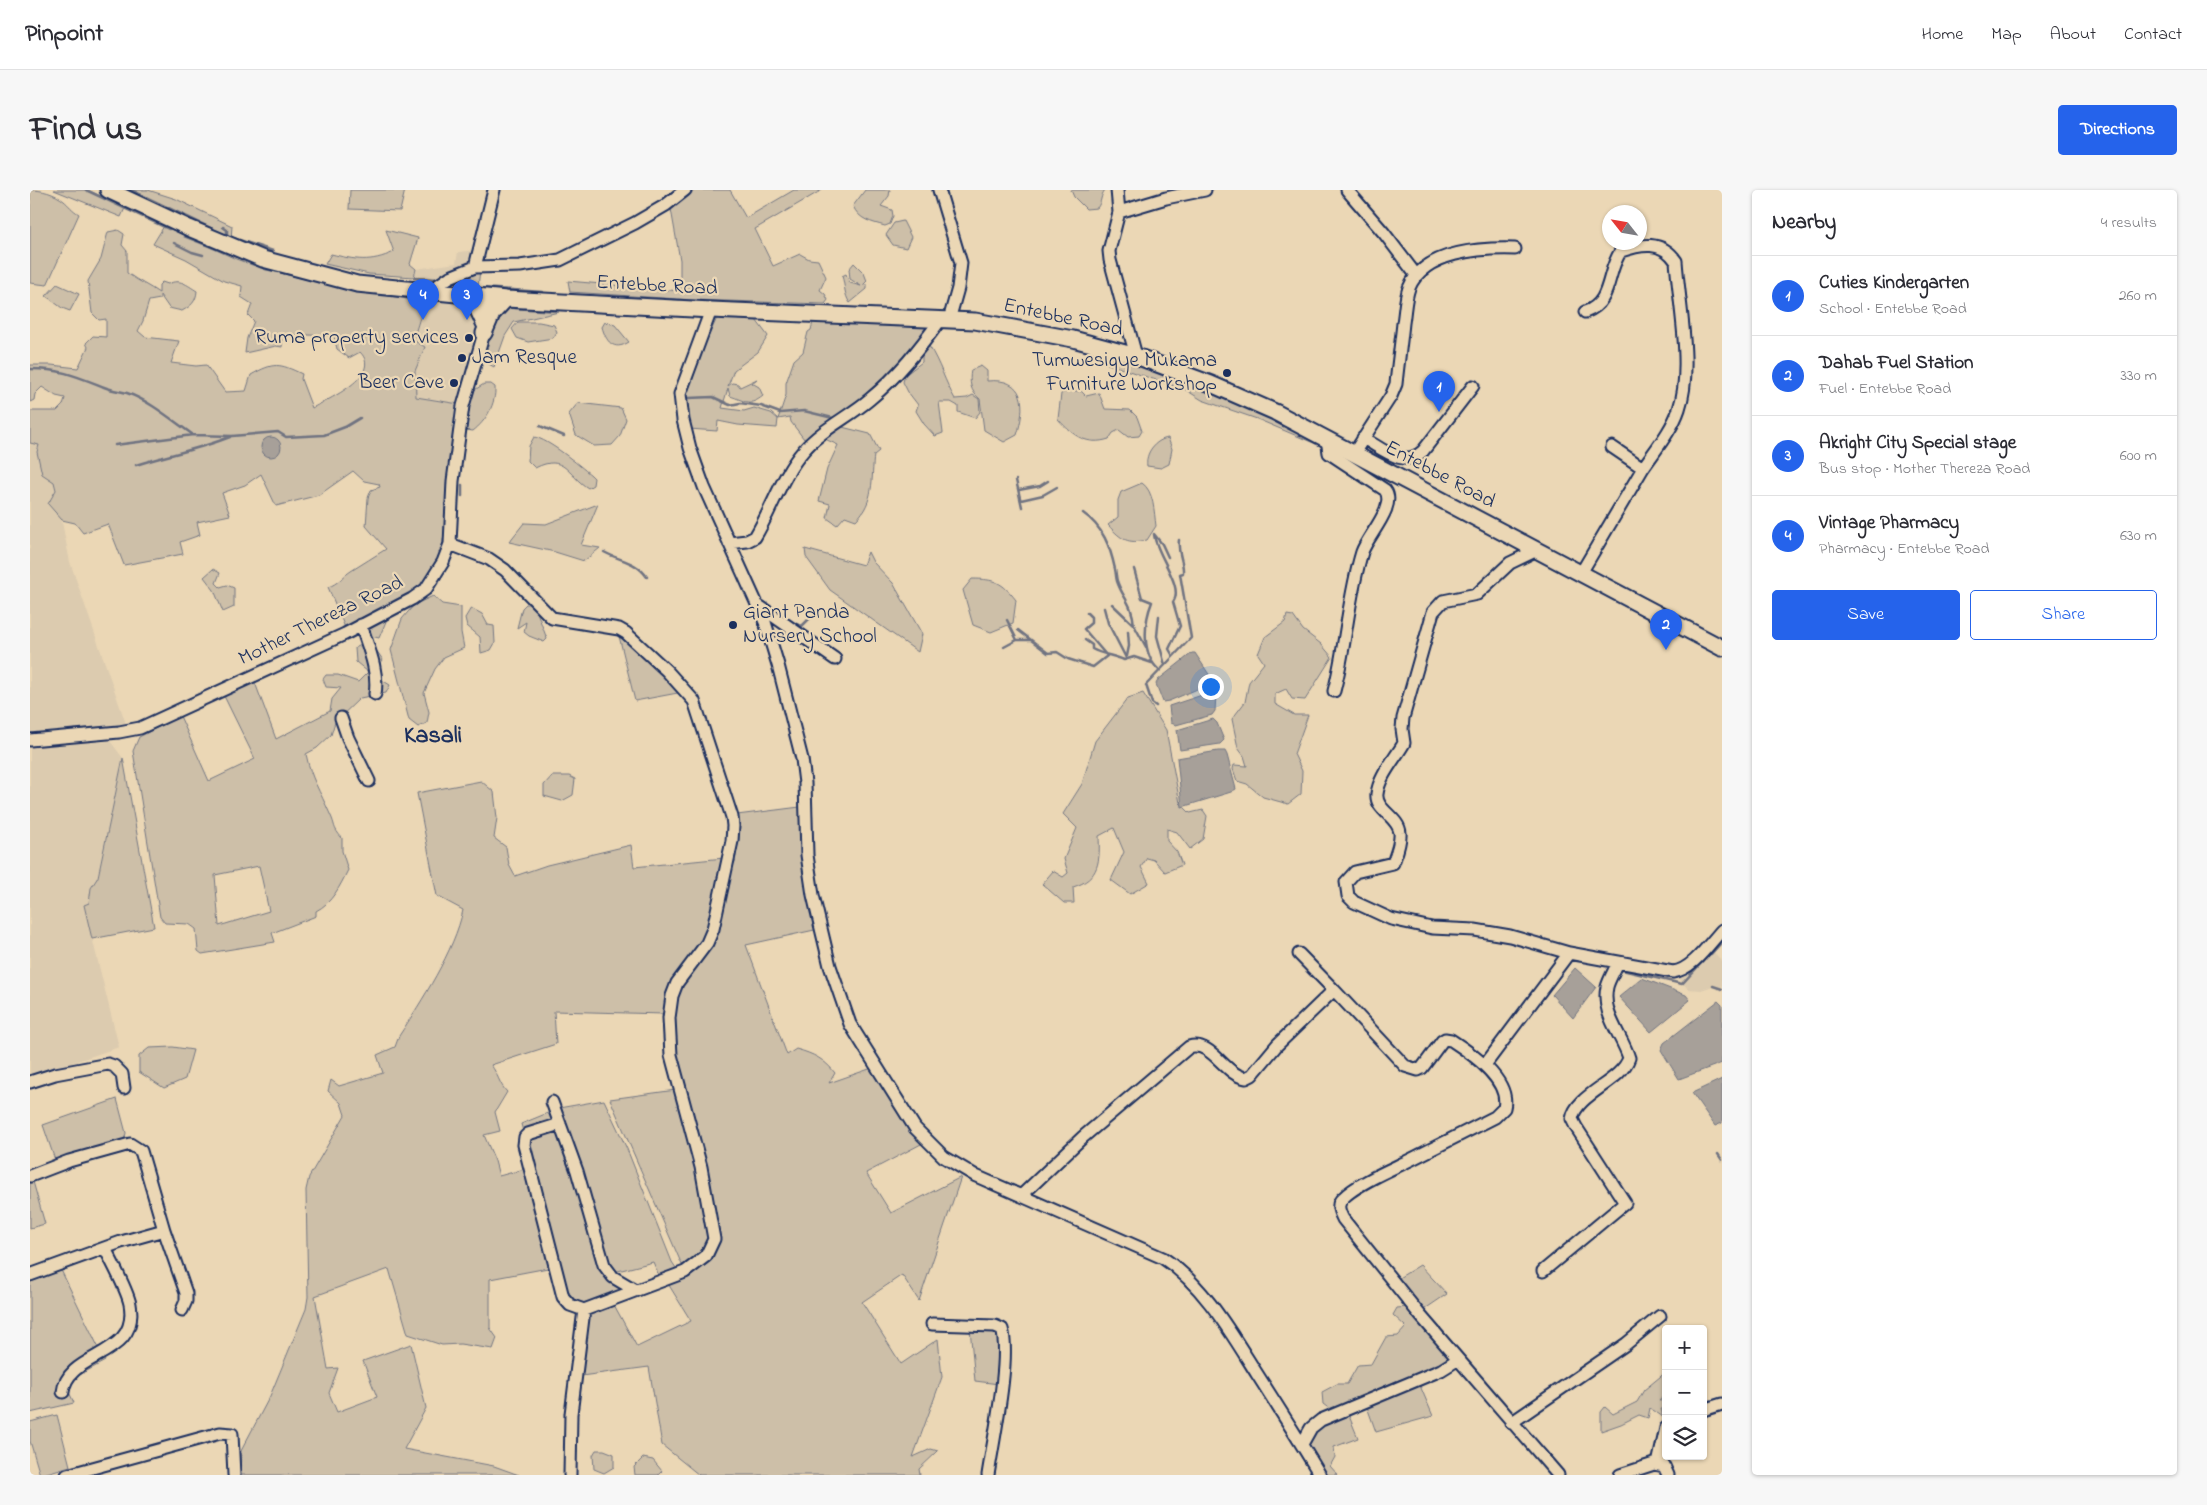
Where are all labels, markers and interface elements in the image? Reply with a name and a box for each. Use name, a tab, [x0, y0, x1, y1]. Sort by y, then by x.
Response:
text: Pinpoint	[25, 17, 103, 52]
text: Home	[1922, 22, 1963, 48]
text: Map	[1991, 22, 2022, 48]
text: About	[2050, 22, 2096, 48]
text: Contact	[2124, 22, 2182, 48]
text: Find us	[30, 105, 142, 156]
button: Directions	[2058, 105, 2177, 155]
north arrow	[1602, 205, 1647, 250]
text: Nearby	[1772, 208, 1836, 238]
text: 4 results	[2101, 211, 2157, 235]
street label: Entebbe Road	[596, 268, 719, 304]
text: Cuties Kindergarten	[1819, 270, 1969, 297]
pin: 4	[407, 279, 439, 320]
pin: 3	[451, 279, 483, 320]
text: 1	[1785, 284, 1791, 308]
text: 260 m	[2119, 284, 2157, 308]
street label: Entebbe Road	[1000, 291, 1126, 345]
text: School · Entebbe Road	[1819, 297, 1967, 321]
place label: Ruma property services	[254, 323, 459, 355]
marker: Ruma property services	[463, 332, 475, 344]
place label: Jam Resque	[472, 343, 578, 373]
place label: Tumwesigye Mukama Furniture Workshop	[1032, 346, 1217, 400]
text: Dahab Fuel Station	[1819, 350, 1973, 377]
marker: Jam Resque	[456, 352, 468, 364]
text: 2	[1784, 364, 1792, 388]
text: 330 m	[2120, 364, 2157, 388]
marker: Tumwesigye Mukama Furniture Workshop	[1221, 367, 1233, 379]
place label: Beer Cave	[357, 368, 445, 398]
pin: 1	[1423, 371, 1455, 412]
marker: Beer Cave	[448, 377, 460, 389]
text: Fuel · Entebbe Road	[1819, 377, 1951, 401]
text: Akright City Special stage	[1819, 430, 2016, 457]
street label: Entebbe Road	[1379, 433, 1501, 517]
text: 3	[1785, 444, 1791, 468]
text: 600 m	[2120, 444, 2157, 468]
text: Bus stop · Mother Thereza Road	[1819, 457, 2030, 481]
text: Vintage Pharmacy	[1819, 510, 1959, 537]
text: 4	[1785, 524, 1791, 548]
text: 630 m	[2120, 524, 2157, 548]
text: Pharmacy · Entebbe Road	[1819, 537, 1989, 561]
street label: Mother Thereza Road	[233, 568, 409, 674]
button: Save	[1772, 590, 1960, 640]
button: Share	[1970, 590, 2157, 640]
place label: Giant Panda Nursery School	[743, 598, 877, 654]
pin: 2	[1650, 609, 1682, 650]
marker: Giant Panda Nursery School	[727, 619, 739, 631]
your location	[1198, 674, 1224, 700]
district label: Kasali	[404, 719, 462, 754]
map controls	[1662, 1325, 1707, 1460]
button: +	[1662, 1325, 1707, 1370]
button: −	[1662, 1370, 1707, 1415]
button: layers	[1662, 1415, 1707, 1460]

